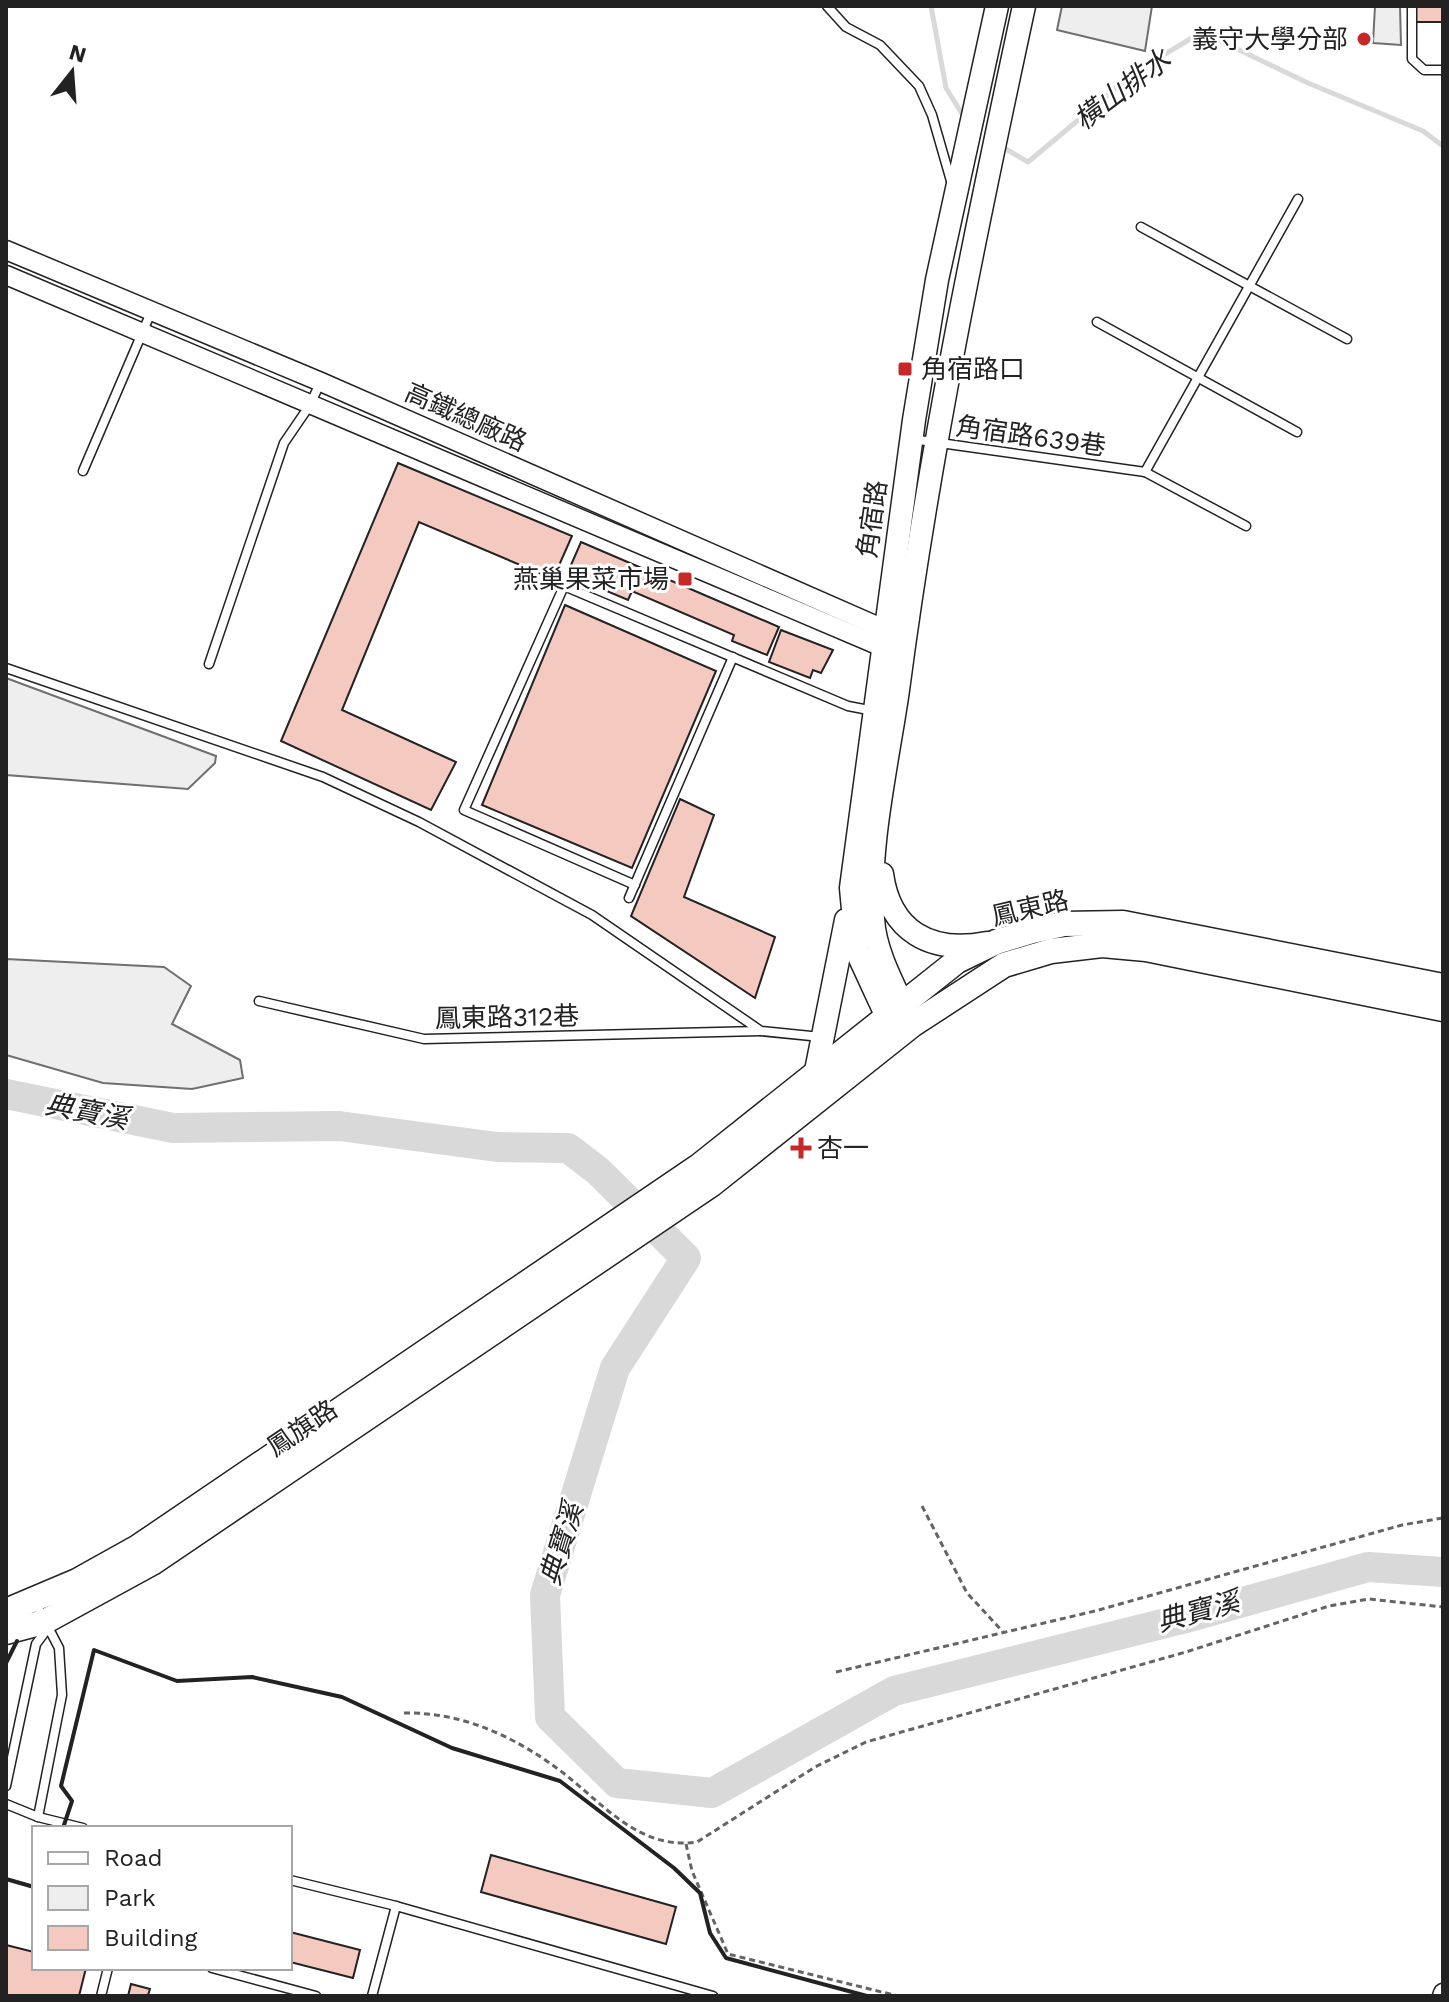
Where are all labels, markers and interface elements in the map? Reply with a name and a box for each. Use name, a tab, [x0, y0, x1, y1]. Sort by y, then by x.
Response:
place label: 義守大學分部	[1192, 24, 1348, 54]
marker: 義守大學分部	[1355, 30, 1373, 48]
north arrow	[32, 32, 112, 112]
text: N	[66, 39, 89, 68]
water label: 橫山排水	[1068, 41, 1179, 136]
place label: 角宿路口	[921, 354, 1025, 384]
marker: 角宿路口	[896, 360, 914, 378]
street label: 高鐵總廠路	[401, 377, 531, 457]
street label: 角宿路639巷	[954, 411, 1108, 461]
street label: 角宿路	[852, 478, 892, 560]
place label: 燕巢果菜市場	[513, 564, 669, 594]
marker: 燕巢果菜市場	[676, 570, 694, 588]
street label: 鳳東路	[989, 885, 1071, 931]
street label: 鳳東路312巷	[435, 1001, 579, 1033]
water label: 典寶溪	[43, 1087, 135, 1136]
place label: 杏一	[817, 1133, 869, 1163]
marker: 杏一	[792, 1139, 810, 1157]
street label: 鳳旗路	[261, 1394, 343, 1462]
water label: 典寶溪	[533, 1495, 591, 1589]
water label: 典寶溪	[1153, 1584, 1247, 1638]
legend	[32, 1826, 292, 1970]
text: Road	[104, 1844, 163, 1872]
text: Park	[104, 1884, 156, 1912]
text: Building	[104, 1924, 197, 1952]

